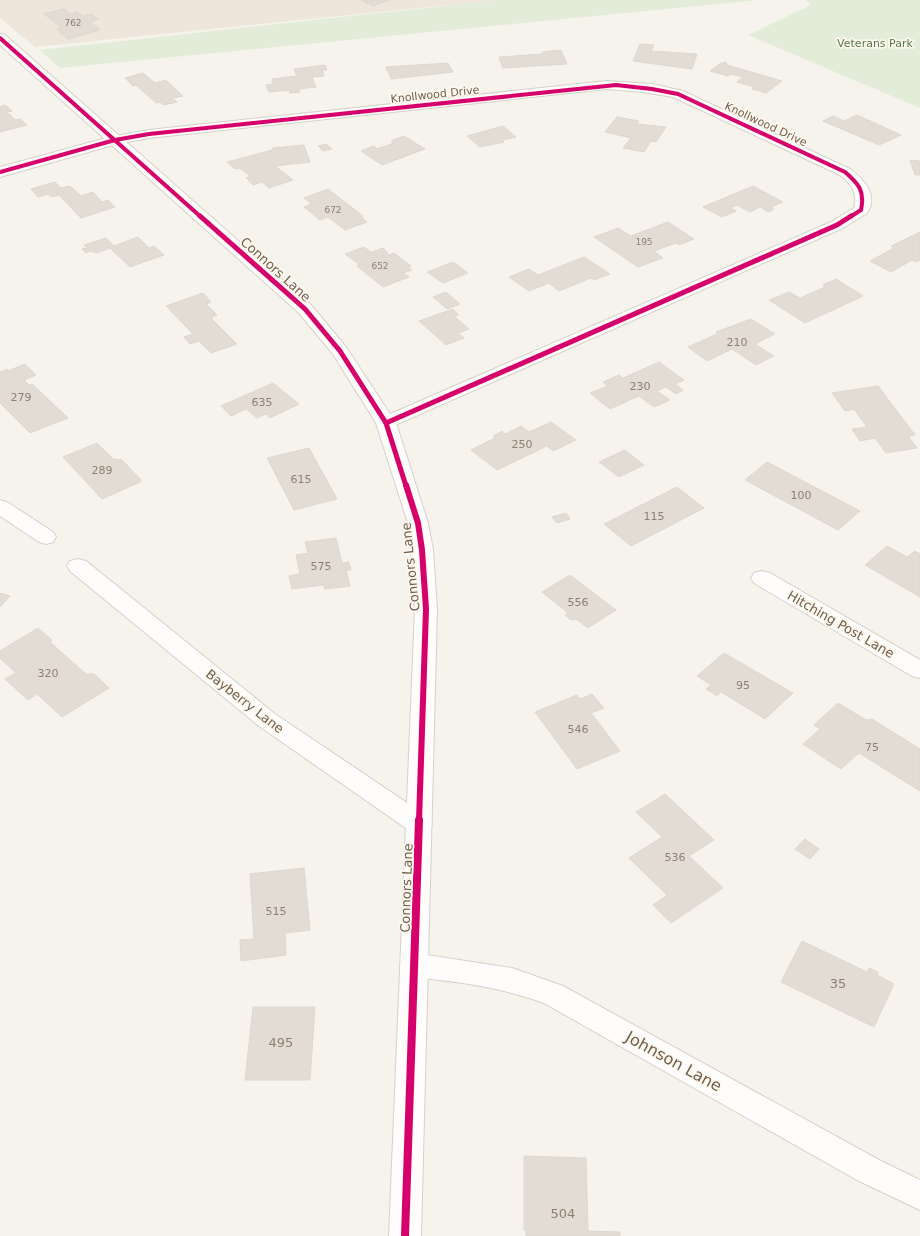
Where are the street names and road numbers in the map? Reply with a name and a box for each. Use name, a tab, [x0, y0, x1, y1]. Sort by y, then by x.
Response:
street label: Knollwood Drive	[390, 83, 480, 106]
street label: Knollwood Drive	[723, 100, 809, 149]
street label: Connors Lane	[238, 234, 314, 305]
street label: Connors Lane	[398, 522, 423, 612]
street label: Hitching Post Lane	[785, 588, 897, 661]
street label: Bayberry Lane	[203, 666, 287, 736]
street label: Connors Lane	[397, 843, 416, 933]
street label: Johnson Lane	[622, 1027, 725, 1096]

